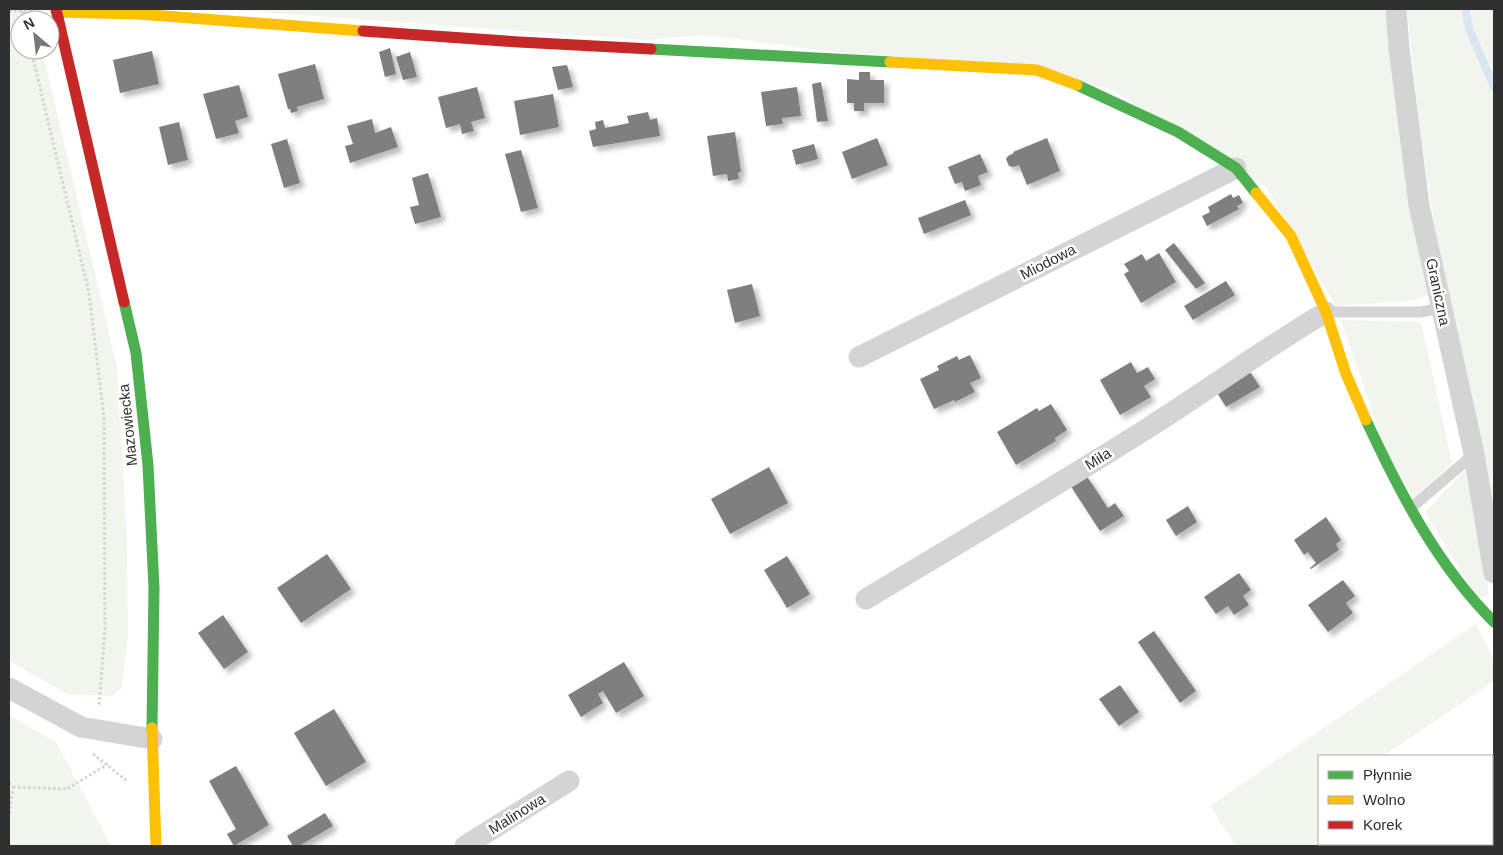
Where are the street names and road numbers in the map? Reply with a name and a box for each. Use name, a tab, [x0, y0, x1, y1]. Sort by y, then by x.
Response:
street label: Miodowa	[1017, 240, 1079, 283]
street label: Graniczna	[1423, 257, 1454, 328]
street label: Mazowiecka	[115, 382, 140, 467]
street label: Miła	[1082, 444, 1114, 473]
street label: Malinowa	[485, 789, 549, 838]

